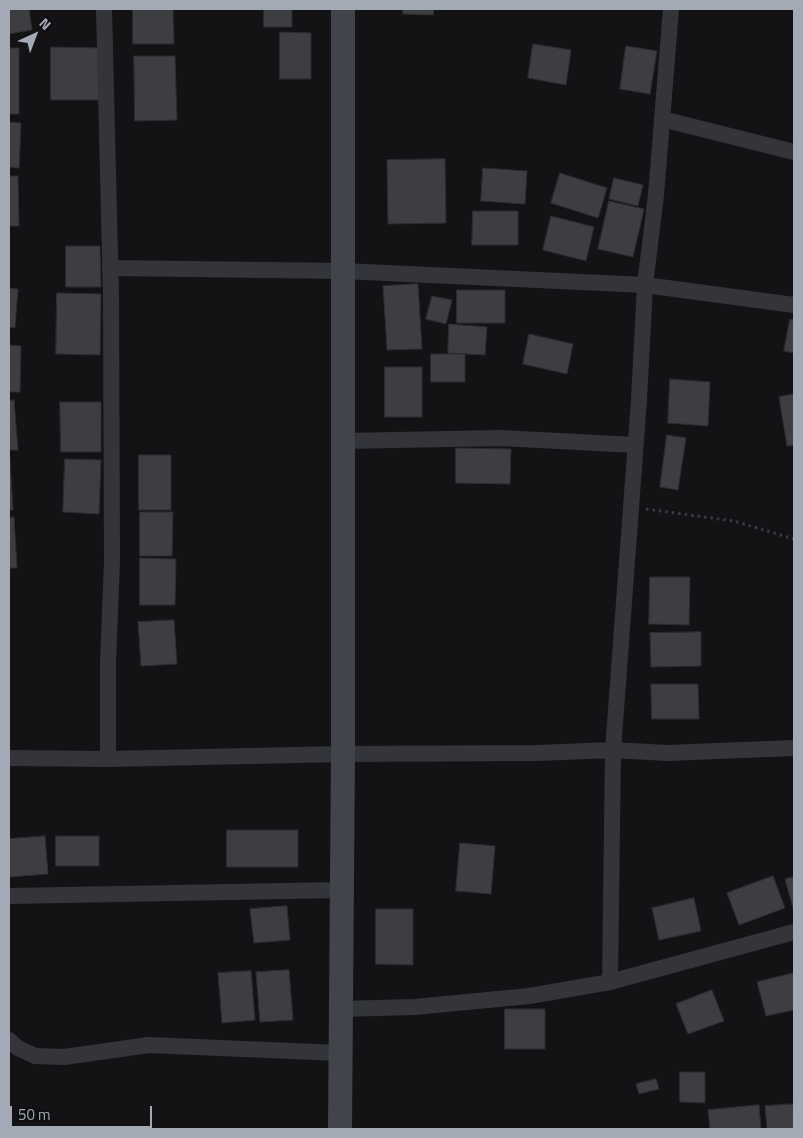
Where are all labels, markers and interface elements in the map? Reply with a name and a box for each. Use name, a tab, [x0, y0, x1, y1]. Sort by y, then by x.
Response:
north arrow	[10, 10, 60, 60]
text: N	[35, 13, 56, 35]
scale bar	[12, 1096, 155, 1128]
text: 50 m	[18, 1103, 51, 1126]

